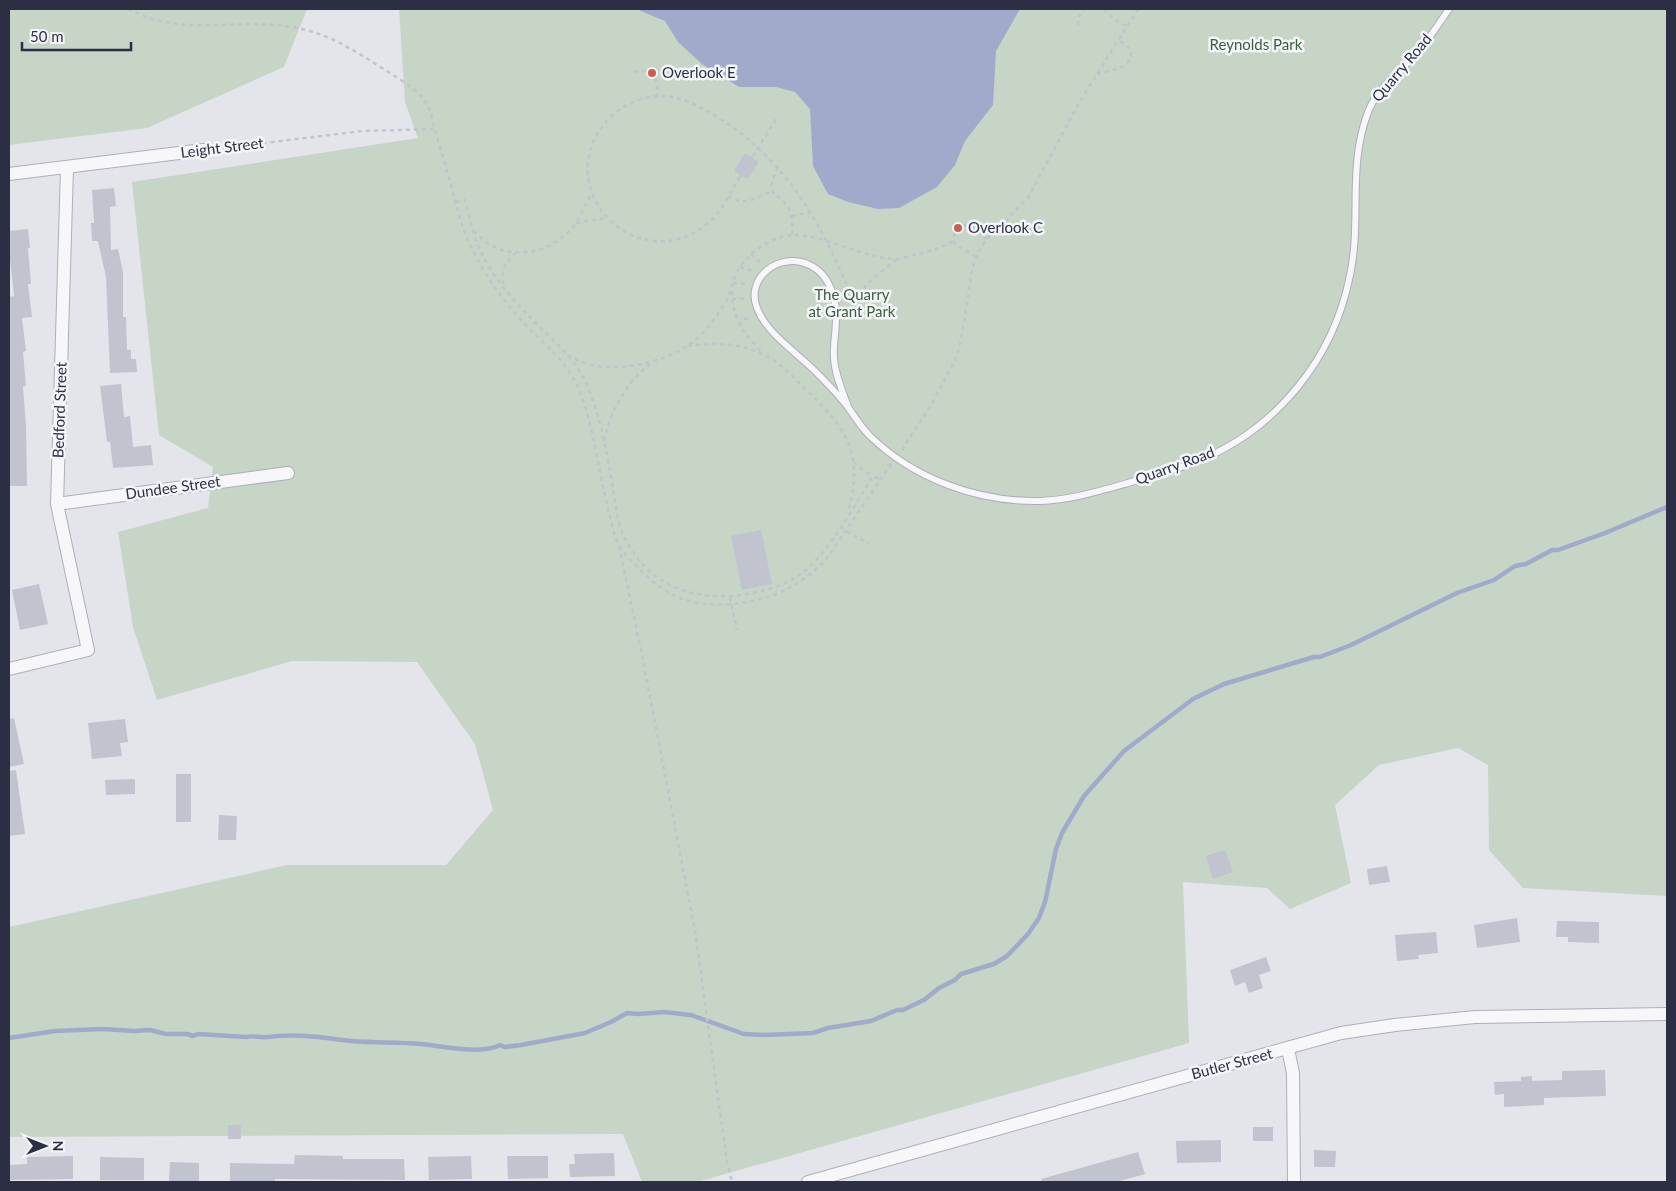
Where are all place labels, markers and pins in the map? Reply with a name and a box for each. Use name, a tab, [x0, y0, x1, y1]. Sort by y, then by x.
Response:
place label: Overlook E	[662, 63, 736, 81]
marker: Overlook E	[646, 67, 658, 79]
place label: Overlook C	[968, 218, 1043, 236]
marker: Overlook C	[952, 222, 964, 234]

